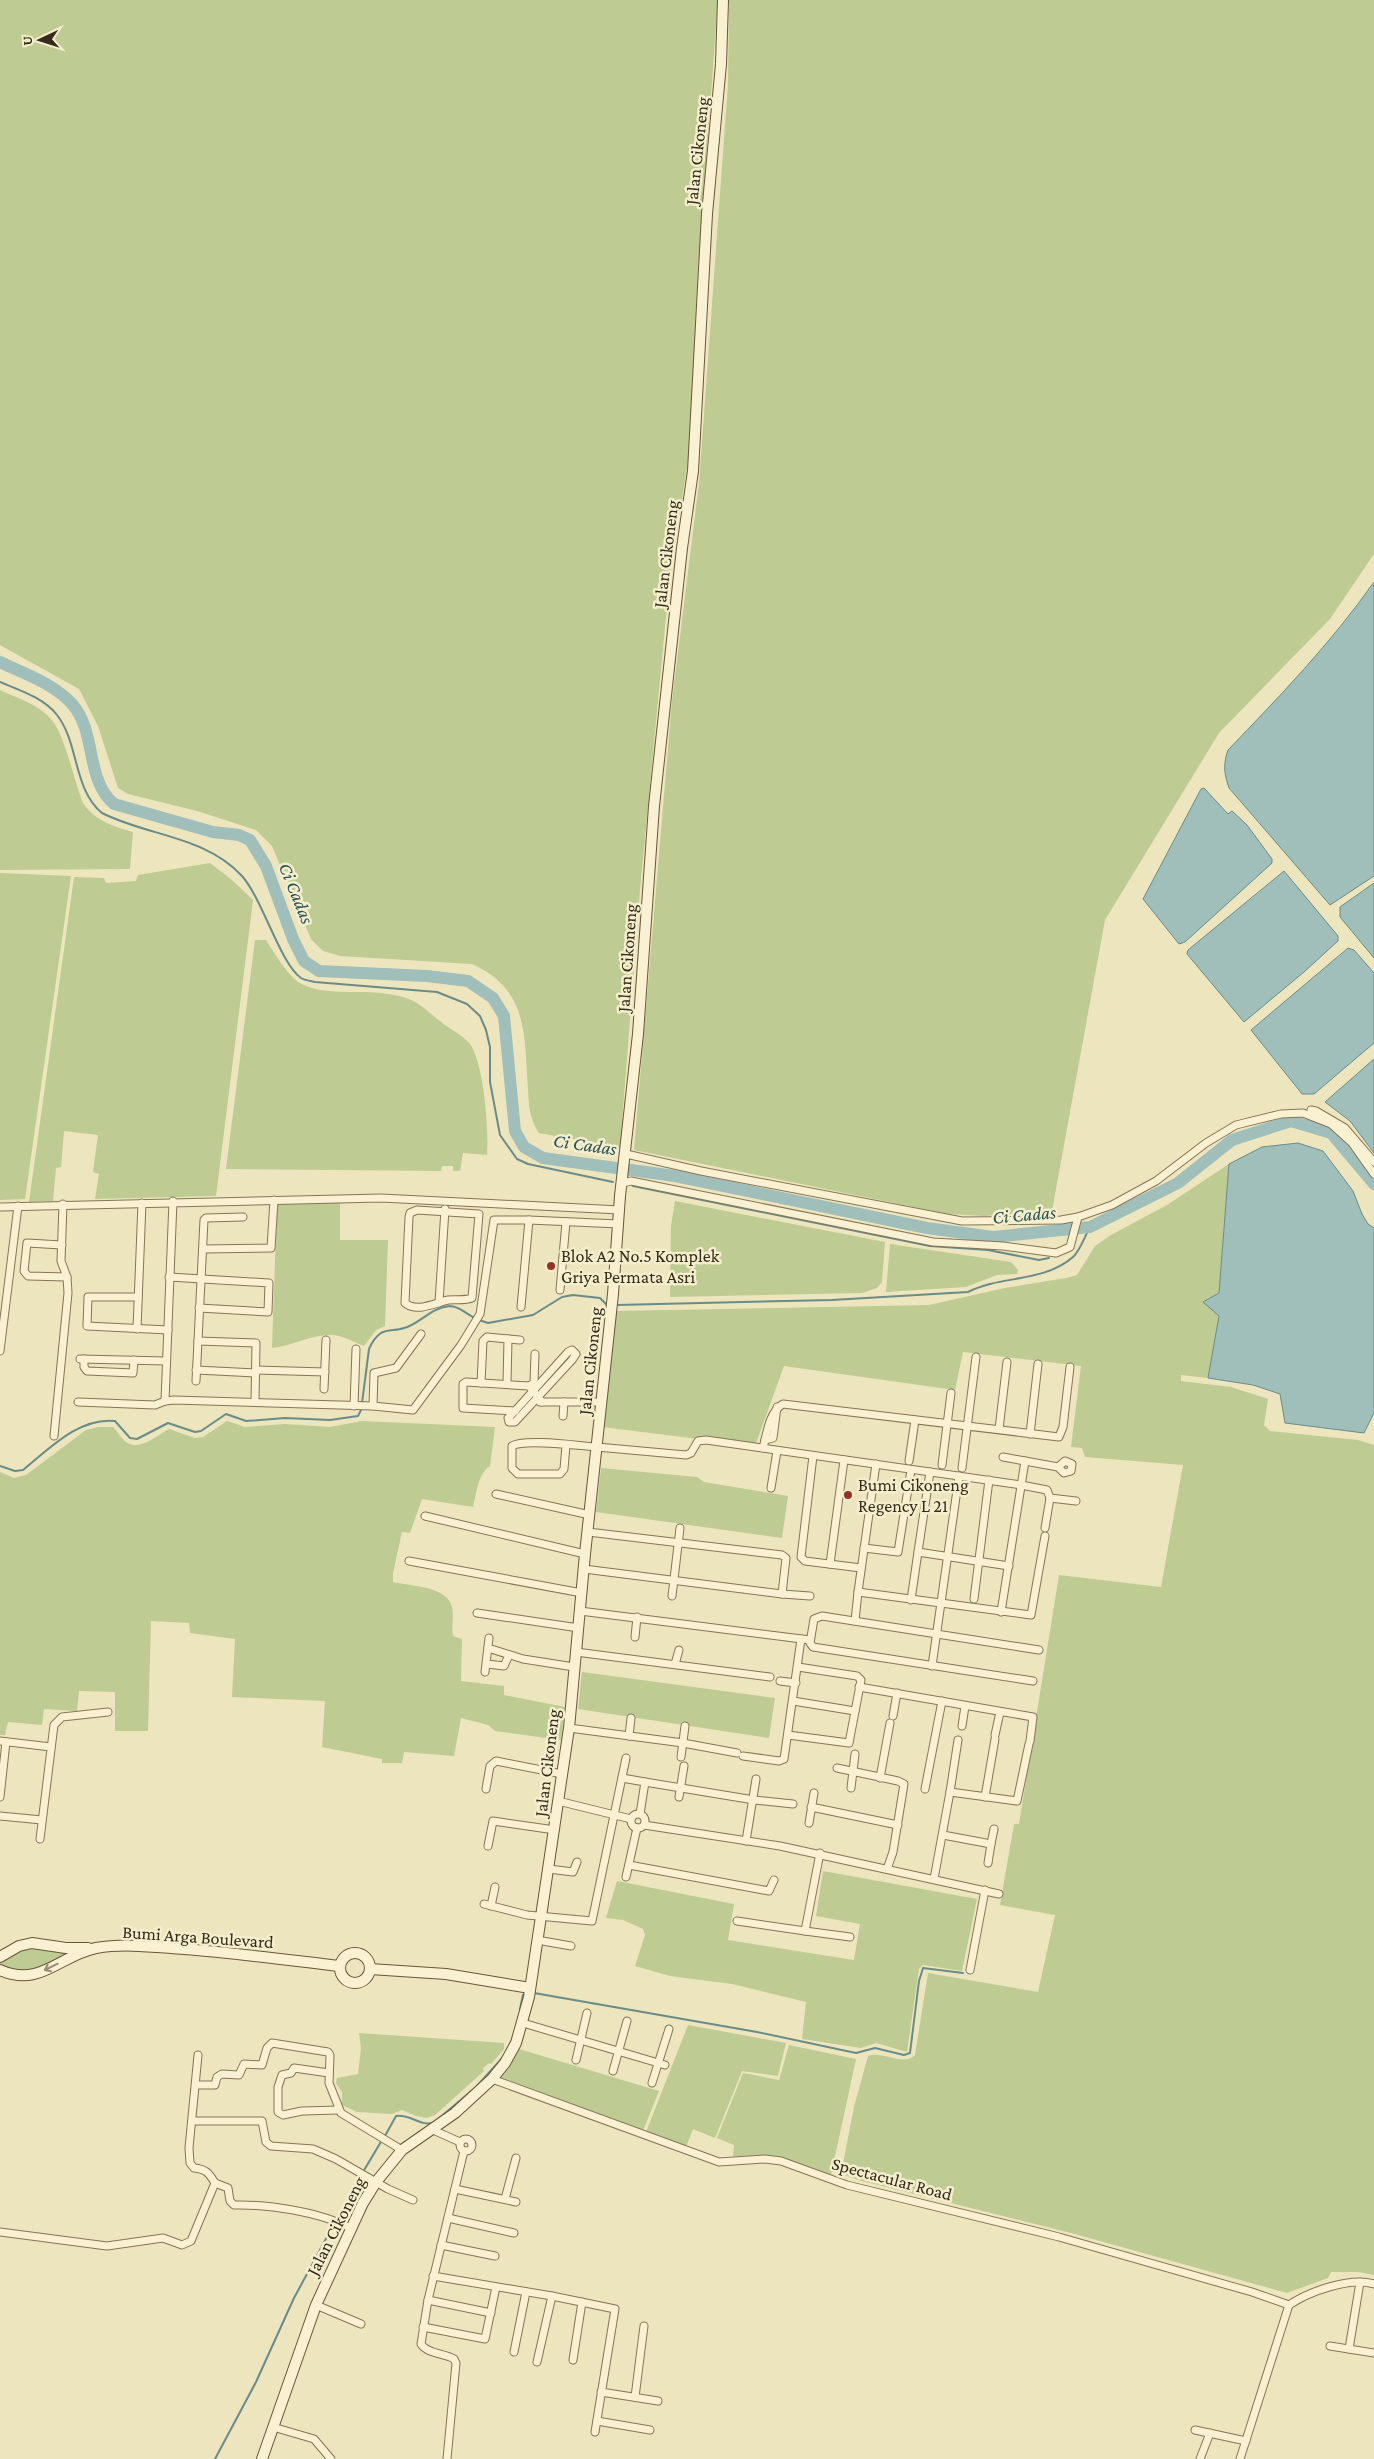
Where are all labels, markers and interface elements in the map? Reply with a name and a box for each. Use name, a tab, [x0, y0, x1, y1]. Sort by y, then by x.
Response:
north arrow	[15, 15, 65, 65]
text: U	[19, 35, 35, 46]
street label: Jalan Cikoneng	[681, 96, 713, 208]
street label: Jalan Cikoneng	[649, 499, 683, 611]
water label: Ci Cadas	[275, 860, 318, 927]
street label: Jalan Cikoneng	[613, 903, 641, 1015]
water label: Ci Cadas	[552, 1130, 618, 1159]
water label: Ci Cadas	[991, 1201, 1057, 1228]
place label: Blok A2 No.5 Komplek Griya Permata Asri	[561, 1246, 720, 1287]
marker: Blok A2 No.5 Komplek Griya Permata Asri	[545, 1260, 557, 1272]
street label: Jalan Cikoneng	[574, 1306, 606, 1418]
place label: Bumi Cikoneng Regency L 21	[858, 1475, 969, 1516]
marker: Bumi Cikoneng Regency L 21	[842, 1489, 854, 1501]
street label: Jalan Cikoneng	[530, 1708, 564, 1820]
street label: Bumi Arga Boulevard	[122, 1922, 275, 1952]
one-way arrow	[44, 1962, 59, 1972]
street label: Spectacular Road	[830, 2153, 955, 2205]
street label: Jalan Cikoneng	[302, 2173, 370, 2281]

